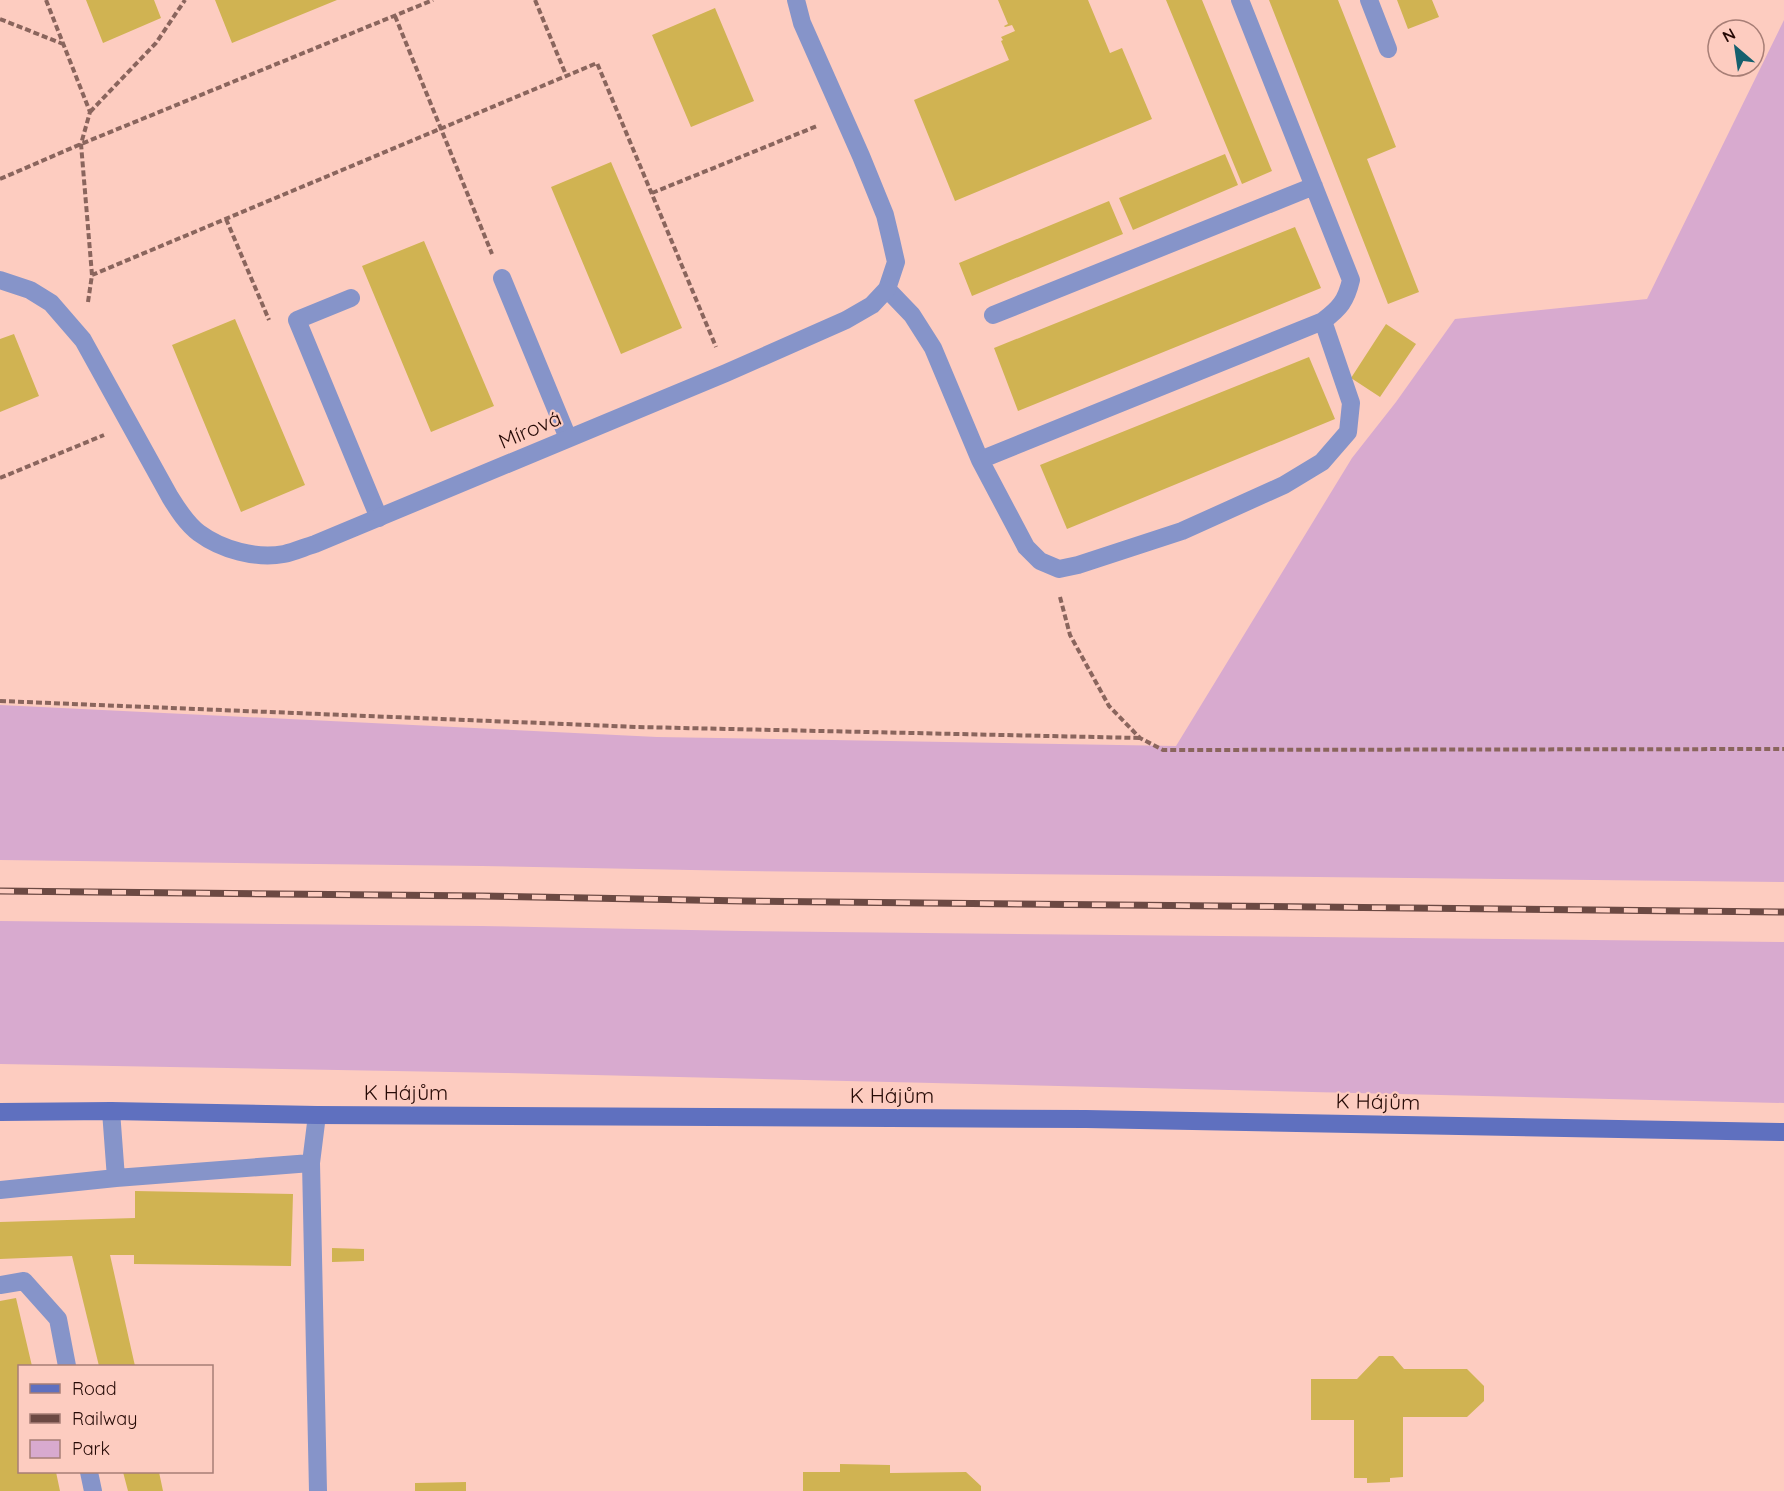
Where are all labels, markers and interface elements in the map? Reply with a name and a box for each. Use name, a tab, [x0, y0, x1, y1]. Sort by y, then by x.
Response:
north arrow	[1706, 18, 1766, 78]
text: N	[1719, 23, 1739, 46]
street label: Mírová	[494, 404, 565, 454]
street label: K Hájům	[364, 1079, 448, 1105]
street label: K Hájům	[850, 1082, 934, 1108]
street label: K Hájům	[1336, 1087, 1421, 1115]
legend	[18, 1365, 213, 1473]
text: Road	[72, 1377, 117, 1400]
text: Railway	[72, 1407, 138, 1430]
text: Park	[72, 1437, 110, 1460]

